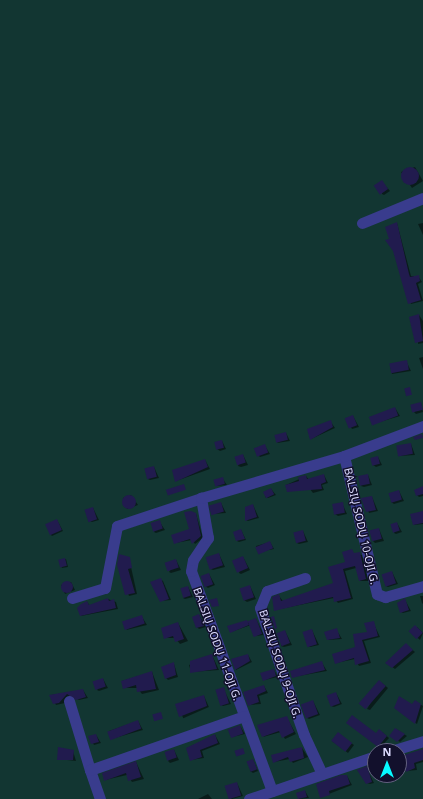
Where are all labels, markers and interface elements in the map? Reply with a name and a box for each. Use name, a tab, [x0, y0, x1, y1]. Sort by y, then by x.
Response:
street label: BALSIŲ SODŲ 10-OJI G.	[341, 466, 381, 586]
street label: BALSIŲ SODŲ 11-OJI G.	[190, 586, 244, 702]
street label: BALSIŲ SODŲ 9-OJI G.	[256, 608, 304, 720]
north arrow	[367, 743, 407, 783]
text: N	[383, 744, 391, 759]

